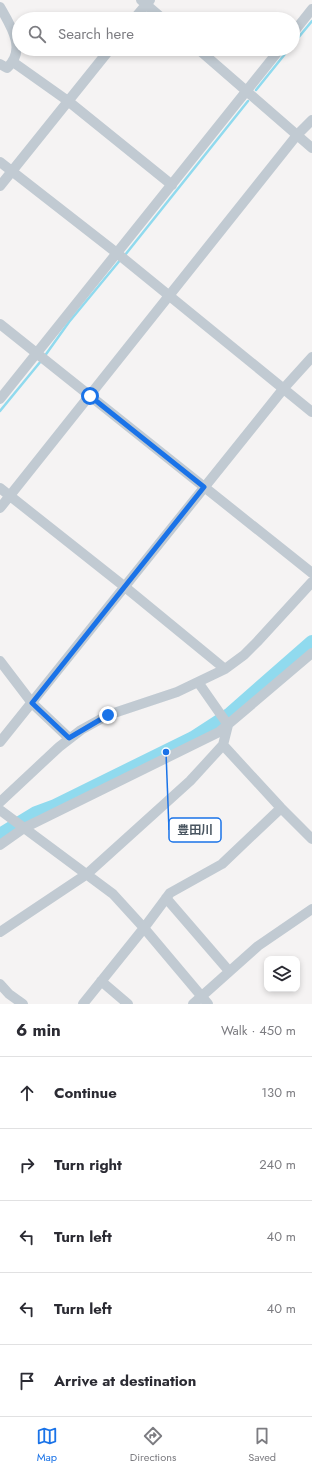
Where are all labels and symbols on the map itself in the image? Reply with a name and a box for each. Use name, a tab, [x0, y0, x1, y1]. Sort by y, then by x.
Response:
route start	[81, 387, 99, 405]
route end	[99, 706, 117, 724]
callout: 豊田川	[169, 818, 221, 842]
text: 豊田川	[177, 821, 213, 839]

